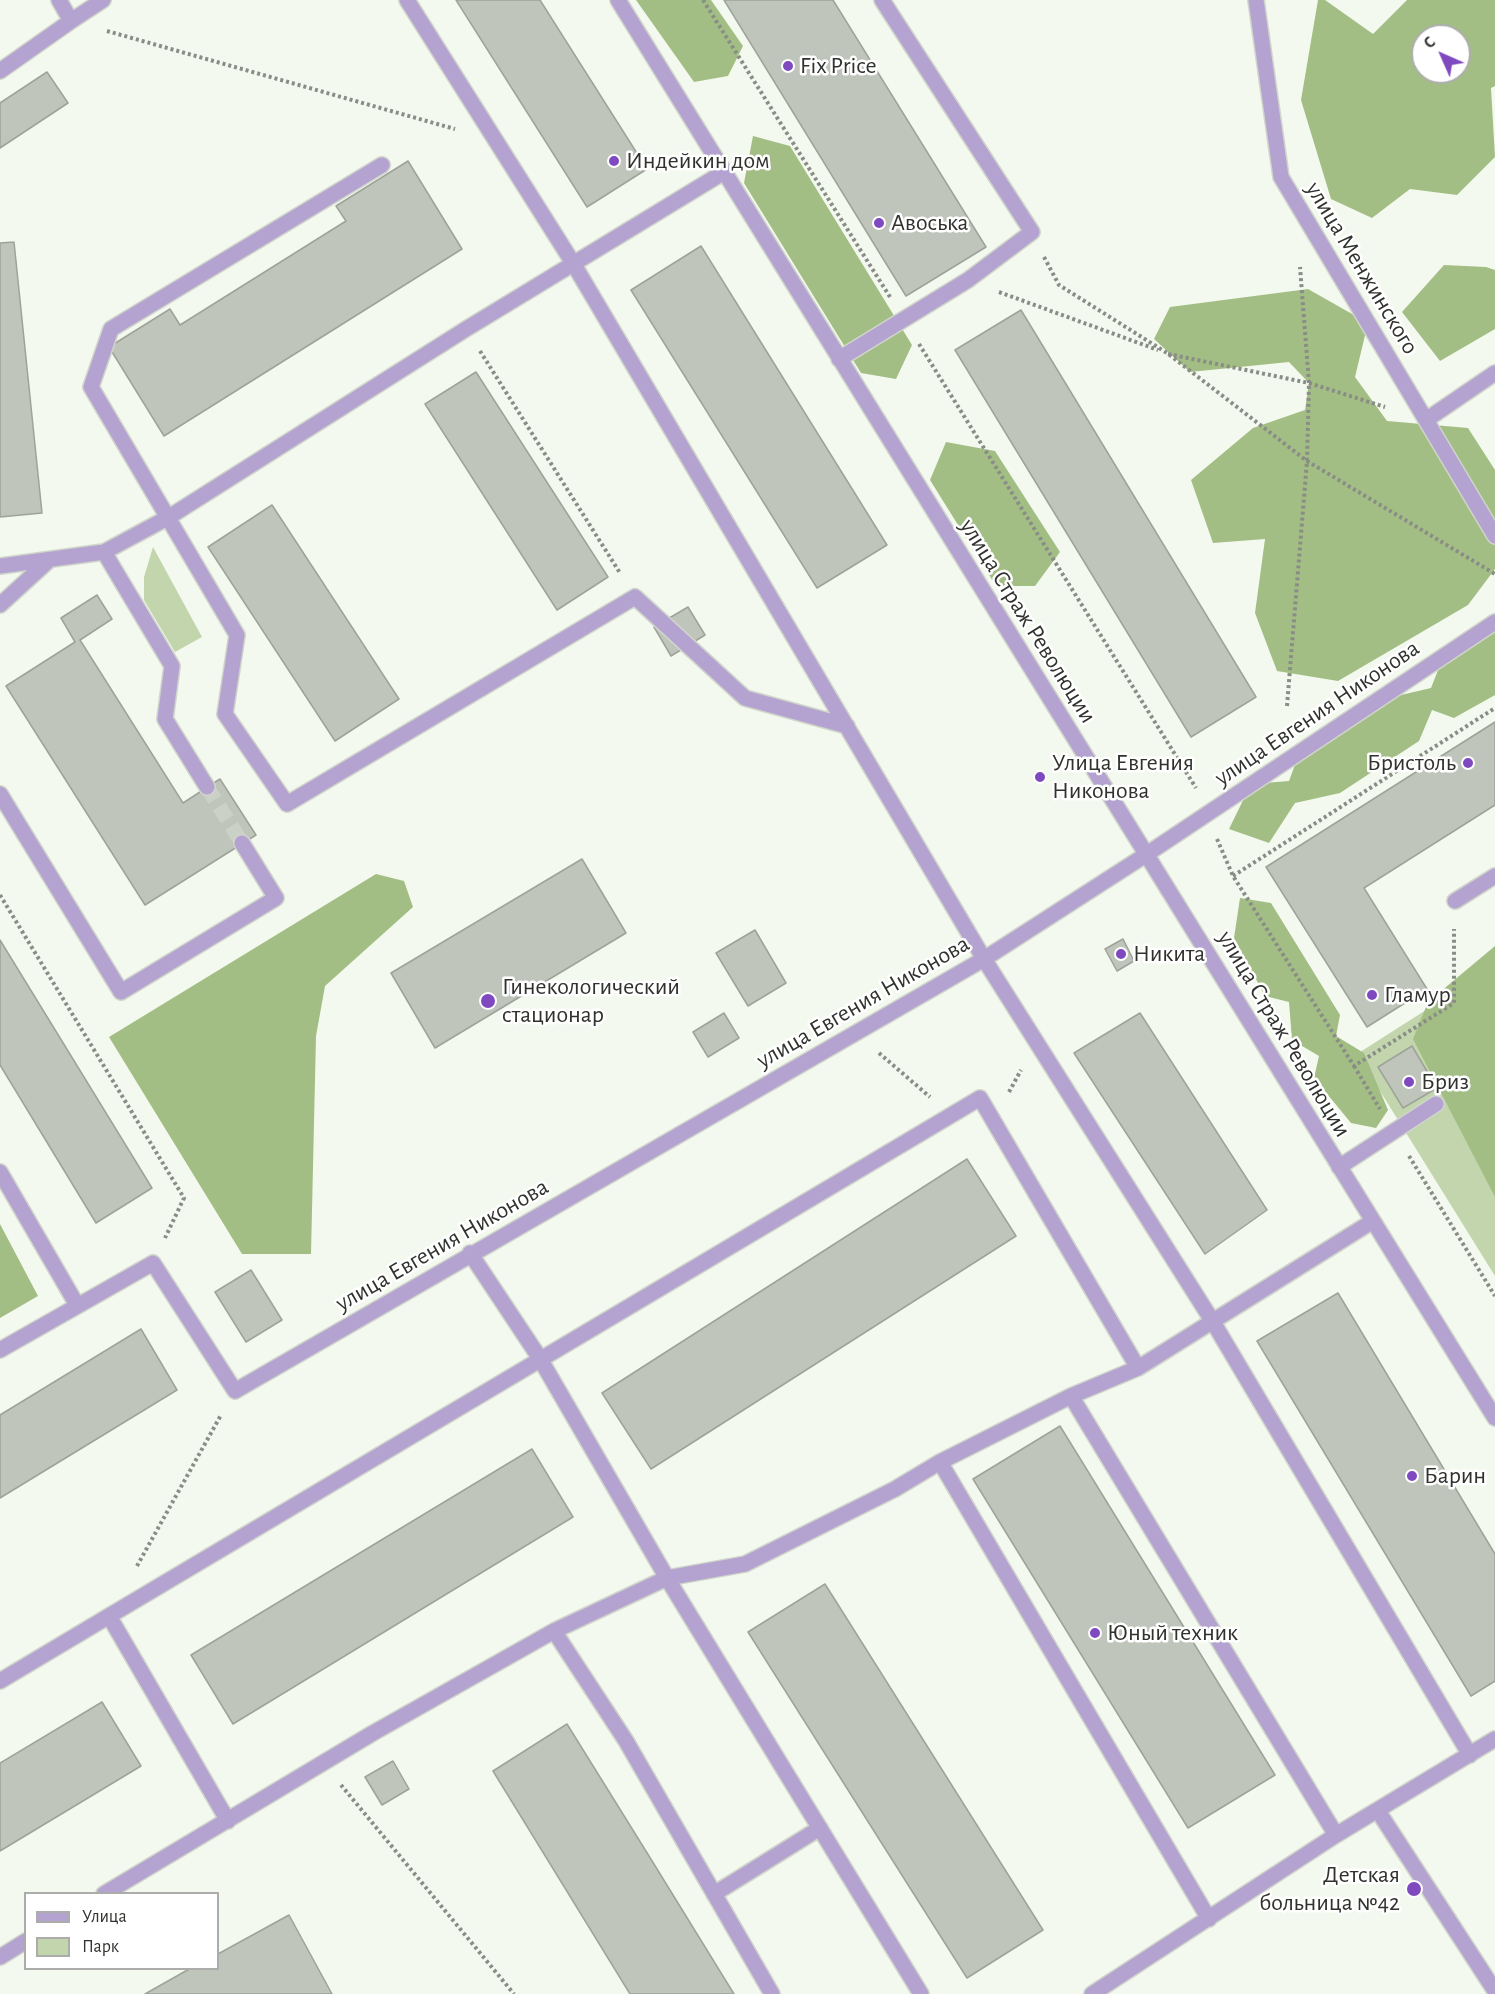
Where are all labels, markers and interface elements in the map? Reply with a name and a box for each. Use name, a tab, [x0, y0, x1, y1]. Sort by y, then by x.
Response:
north arrow	[1411, 24, 1471, 84]
text: С	[1421, 34, 1438, 51]
place label: Fix Price	[800, 52, 877, 80]
marker: Fix Price	[781, 59, 795, 73]
place label: Индейкин дом	[626, 147, 770, 175]
marker: Индейкин дом	[607, 154, 621, 168]
street label: улица Менжинского	[1299, 177, 1425, 359]
place label: Авоська	[891, 209, 969, 237]
marker: Авоська	[872, 216, 886, 230]
street label: улица Страж Революции	[953, 513, 1103, 729]
street label: улица Евгения Никонова	[1209, 634, 1425, 792]
place label: Улица Евгения Никонова	[1052, 749, 1194, 805]
place label: Бристоль	[1367, 749, 1456, 777]
marker: Бристоль	[1461, 756, 1475, 770]
marker: Улица Евгения Никонова	[1033, 770, 1047, 784]
street label: улица Страж Революции	[1211, 926, 1357, 1142]
street label: улица Евгения Никонова	[751, 929, 975, 1075]
place label: Никита	[1133, 940, 1205, 968]
marker: Никита	[1114, 947, 1128, 961]
place label: Гинекологический стационар	[502, 973, 680, 1029]
place label: Гламур	[1384, 981, 1451, 1009]
marker: Гламур	[1365, 988, 1379, 1002]
marker: Гинекологический стационар	[479, 992, 497, 1010]
place label: Бриз	[1421, 1068, 1469, 1096]
marker: Бриз	[1402, 1075, 1416, 1089]
street label: улица Евгения Никонова	[330, 1172, 554, 1318]
place label: Барин	[1424, 1462, 1486, 1490]
marker: Барин	[1405, 1469, 1419, 1483]
place label: Юный техник	[1107, 1619, 1238, 1647]
marker: Юный техник	[1088, 1626, 1102, 1640]
place label: Детская больница №42	[1259, 1861, 1400, 1917]
marker: Детская больница №42	[1405, 1880, 1423, 1898]
legend	[24, 1892, 219, 1970]
text: Улица	[82, 1908, 127, 1926]
text: Парк	[82, 1938, 119, 1956]

